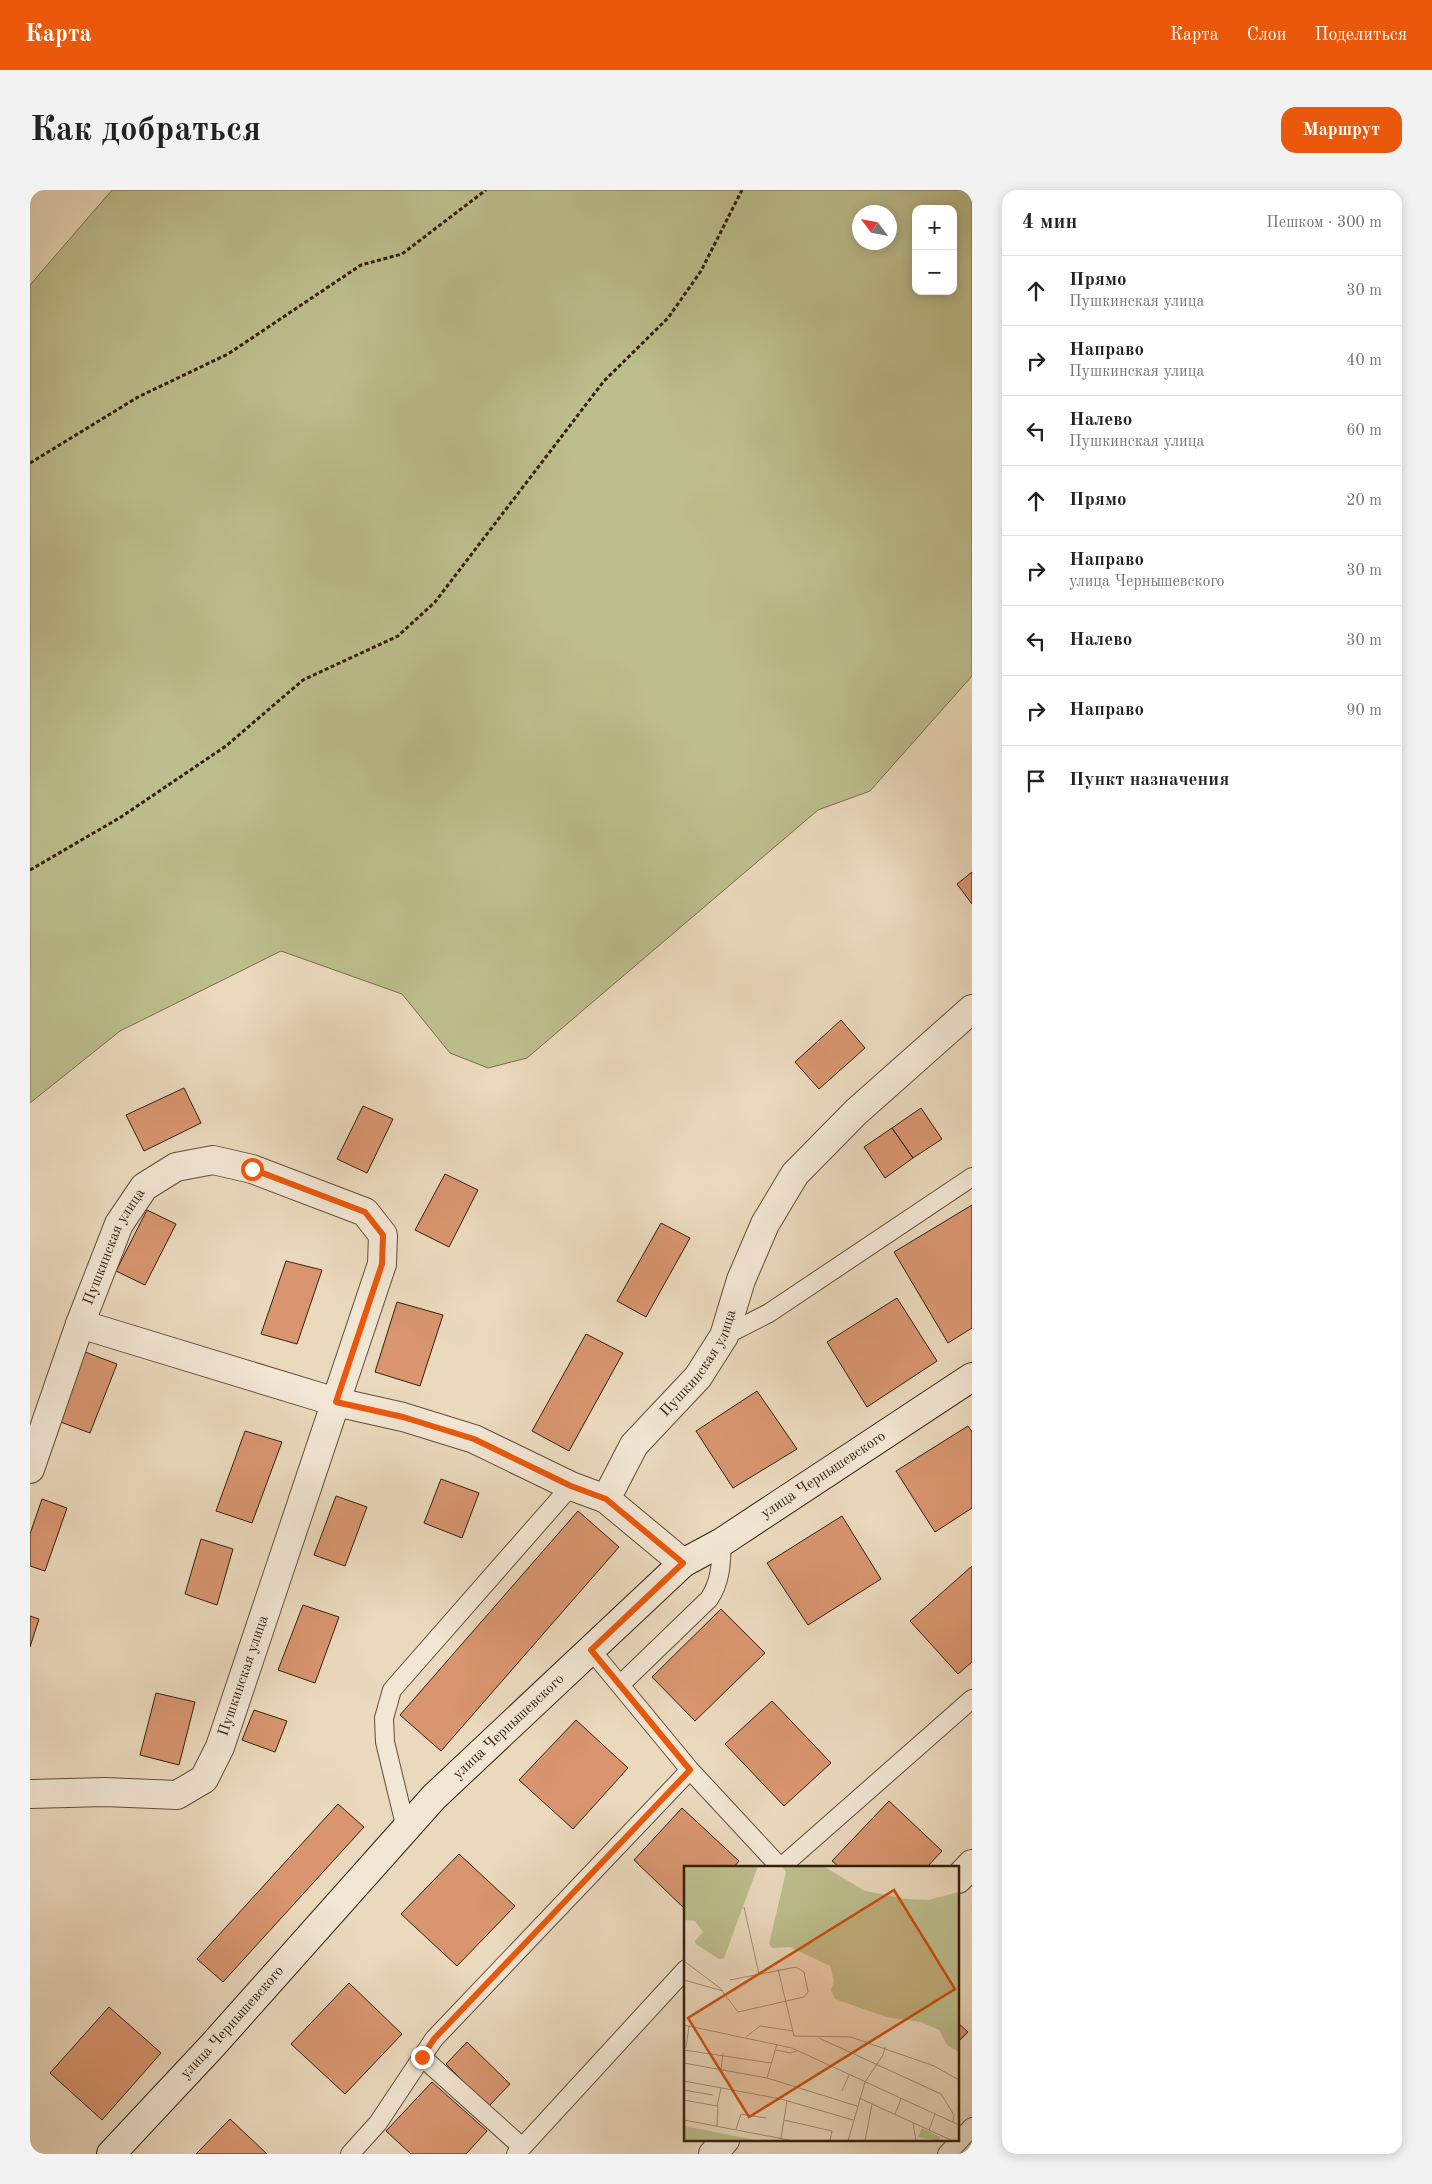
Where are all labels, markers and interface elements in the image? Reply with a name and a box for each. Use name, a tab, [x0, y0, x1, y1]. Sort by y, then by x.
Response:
text: Карта	[25, 23, 92, 47]
text: Карта	[1170, 26, 1219, 44]
text: Слои	[1247, 26, 1286, 44]
text: Поделиться	[1314, 26, 1407, 44]
button: Маршрут	[1281, 107, 1402, 153]
text: Как добраться	[30, 113, 261, 148]
north arrow	[852, 205, 897, 250]
map controls	[912, 205, 957, 295]
button: +	[912, 205, 957, 250]
text: 4 мин	[1022, 212, 1077, 233]
text: Пешком · 300 m	[1266, 215, 1382, 231]
button: −	[912, 250, 957, 295]
text: Прямо	[1069, 271, 1127, 290]
icon: ahead	[1022, 277, 1050, 305]
text: 30 m	[1346, 283, 1382, 299]
text: Пушкинская улица	[1069, 294, 1204, 310]
text: Направо	[1069, 341, 1144, 360]
icon: right	[1022, 347, 1050, 375]
text: 40 m	[1346, 353, 1382, 369]
text: Пушкинская улица	[1069, 364, 1204, 380]
text: Налево	[1069, 411, 1132, 430]
icon: left	[1022, 417, 1050, 445]
text: 60 m	[1346, 423, 1382, 439]
text: Пушкинская улица	[1069, 434, 1204, 450]
icon: ahead	[1022, 487, 1050, 515]
text: Прямо	[1069, 491, 1127, 510]
text: 20 m	[1346, 493, 1382, 509]
text: Направо	[1069, 551, 1144, 570]
icon: right	[1022, 557, 1050, 585]
text: 30 m	[1346, 563, 1382, 579]
text: улица Чернышевского	[1069, 574, 1225, 590]
icon: left	[1022, 627, 1050, 655]
text: Налево	[1069, 631, 1132, 650]
text: 30 m	[1346, 633, 1382, 649]
icon: right	[1022, 697, 1050, 725]
text: Направо	[1069, 701, 1144, 720]
text: 90 m	[1346, 703, 1382, 719]
icon: arrive	[1022, 767, 1050, 795]
text: Пункт назначения	[1069, 771, 1229, 790]
route start	[241, 1158, 264, 1181]
street label: Пушкинская улица	[81, 1186, 148, 1307]
street label: Пушкинская улица	[657, 1307, 739, 1420]
street label: улица Чернышевского	[758, 1429, 888, 1522]
street label: Пушкинская улица	[216, 1613, 272, 1738]
street label: улица Чернышевского	[450, 1671, 567, 1782]
inset map	[684, 1866, 959, 2142]
street label: улица Чернышевского	[178, 1963, 287, 2082]
route end	[411, 2046, 434, 2069]

